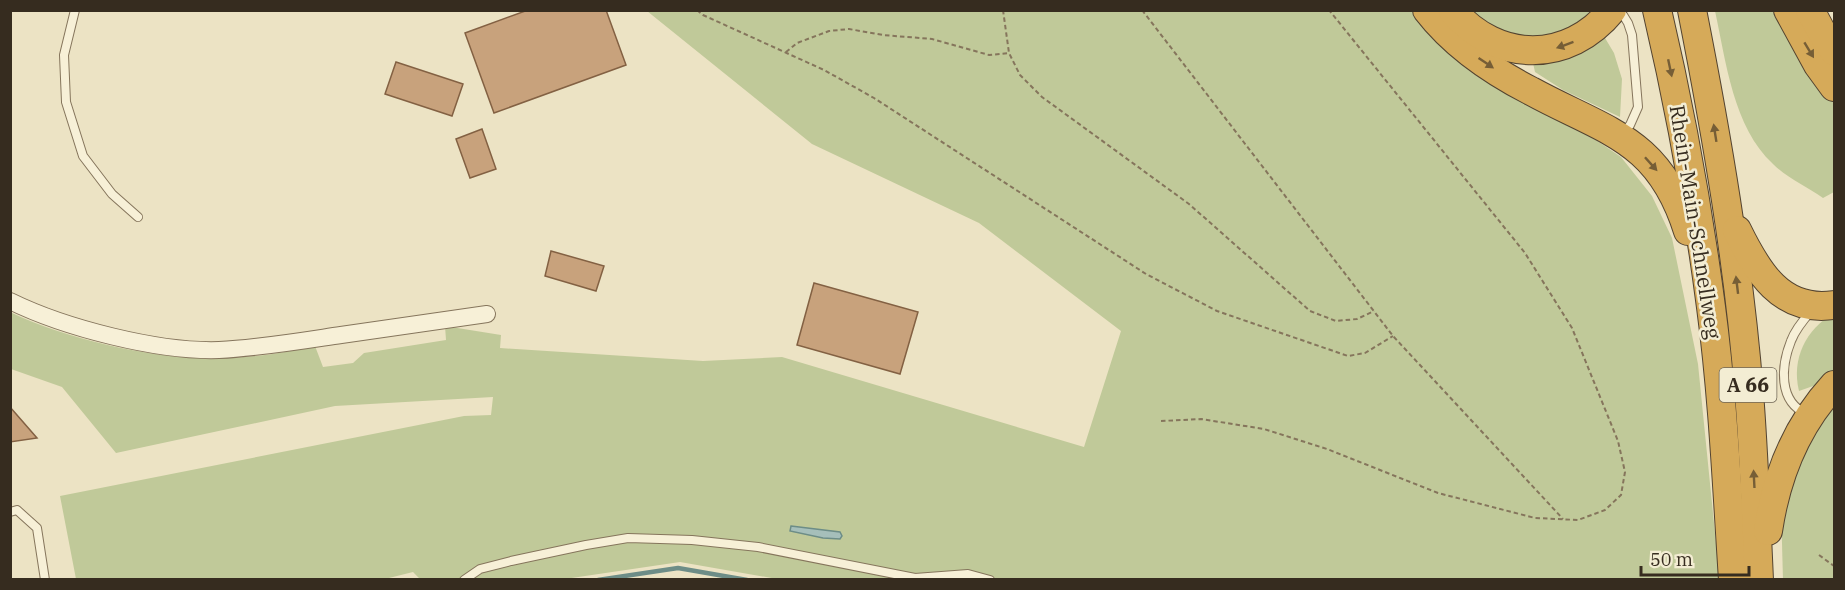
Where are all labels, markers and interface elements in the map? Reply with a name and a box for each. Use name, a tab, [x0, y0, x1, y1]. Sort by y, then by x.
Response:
one-way arrow	[1556, 40, 1574, 50]
one-way arrow	[1804, 42, 1815, 58]
one-way arrow	[1477, 57, 1493, 69]
one-way arrow	[1666, 58, 1675, 77]
street label: Rhein-Main-Schnellweg	[1664, 103, 1728, 342]
one-way arrow	[1710, 124, 1719, 143]
one-way arrow	[1644, 156, 1658, 171]
one-way arrow	[1733, 275, 1742, 294]
road number: A 66	[1720, 368, 1776, 402]
one-way arrow	[1750, 470, 1759, 489]
scale bar	[1641, 539, 1749, 577]
text: 50 m	[1650, 548, 1693, 571]

